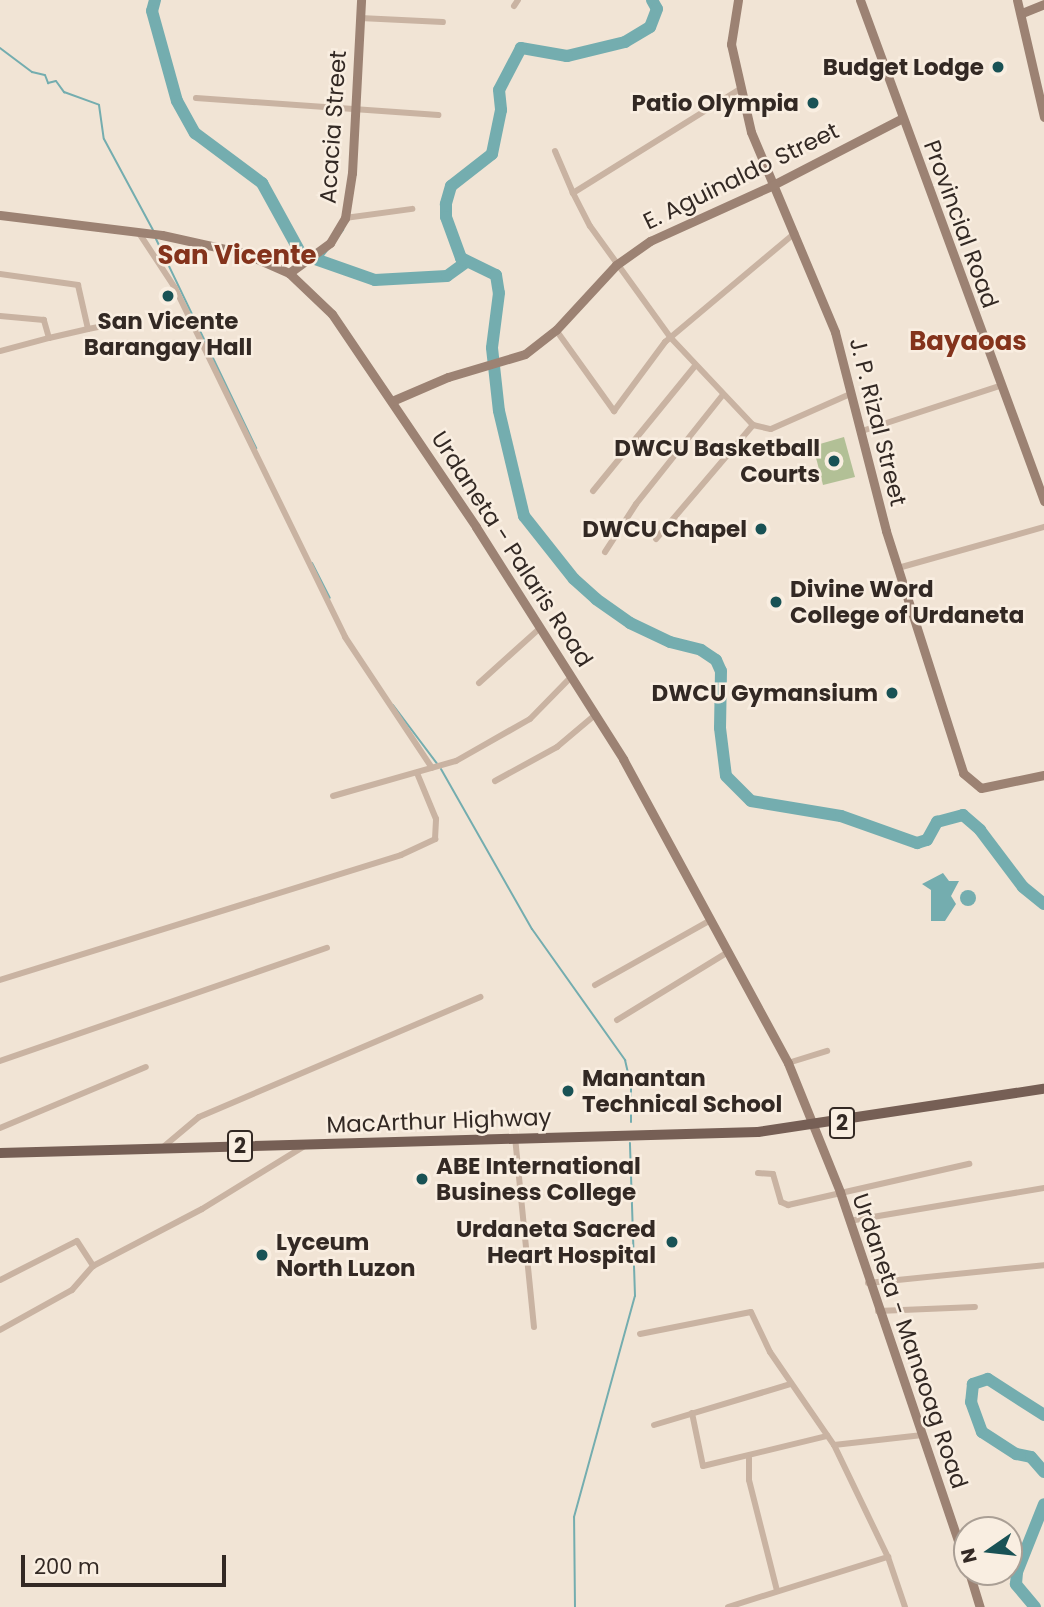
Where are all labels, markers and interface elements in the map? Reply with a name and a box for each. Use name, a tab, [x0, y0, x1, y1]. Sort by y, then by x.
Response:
street label: Acacia Street	[314, 49, 352, 205]
place label: Budget Lodge	[823, 53, 984, 81]
marker: Budget Lodge	[990, 59, 1006, 75]
place label: Patio Olympia	[632, 89, 799, 117]
marker: Patio Olympia	[805, 95, 821, 111]
street label: E. Aguinaldo Street	[639, 117, 843, 235]
street label: Provincial Road	[918, 136, 1004, 312]
district label: San Vicente	[157, 240, 317, 272]
marker: San Vicente Barangay Hall	[160, 288, 176, 304]
place label: San Vicente Barangay Hall	[84, 307, 252, 361]
district label: Bayaoas	[909, 326, 1027, 358]
street label: J. P. Rizal Street	[844, 335, 912, 509]
street label: Urdaneta - Palaris Road	[425, 426, 599, 672]
place label: DWCU Basketball Courts	[614, 434, 820, 488]
marker: DWCU Basketball Courts	[826, 453, 842, 469]
place label: DWCU Chapel	[582, 515, 747, 543]
marker: DWCU Chapel	[753, 521, 769, 537]
place label: Divine Word College of Urdaneta	[790, 575, 1024, 629]
marker: Divine Word College of Urdaneta	[768, 594, 784, 610]
place label: DWCU Gymansium	[651, 679, 878, 707]
marker: DWCU Gymansium	[884, 685, 900, 701]
place label: Manantan Technical School	[582, 1064, 782, 1118]
marker: Manantan Technical School	[560, 1083, 576, 1099]
street label: MacArthur Highway	[326, 1103, 552, 1139]
road number: 2	[828, 1106, 856, 1140]
road number: 2	[226, 1128, 254, 1164]
place label: ABE International Business College	[436, 1152, 641, 1206]
marker: ABE International Business College	[414, 1171, 430, 1187]
street label: Urdaneta - Manaoag Road	[846, 1190, 974, 1492]
place label: Urdaneta Sacred Heart Hospital	[456, 1215, 656, 1269]
place label: Lyceum North Luzon	[276, 1228, 416, 1282]
marker: Urdaneta Sacred Heart Hospital	[662, 1232, 682, 1252]
marker: Lyceum North Luzon	[254, 1247, 270, 1263]
north arrow	[953, 1516, 1023, 1586]
scale bar	[24, 1540, 229, 1584]
text: N	[954, 1546, 984, 1566]
text: 200 m	[34, 1552, 100, 1581]

